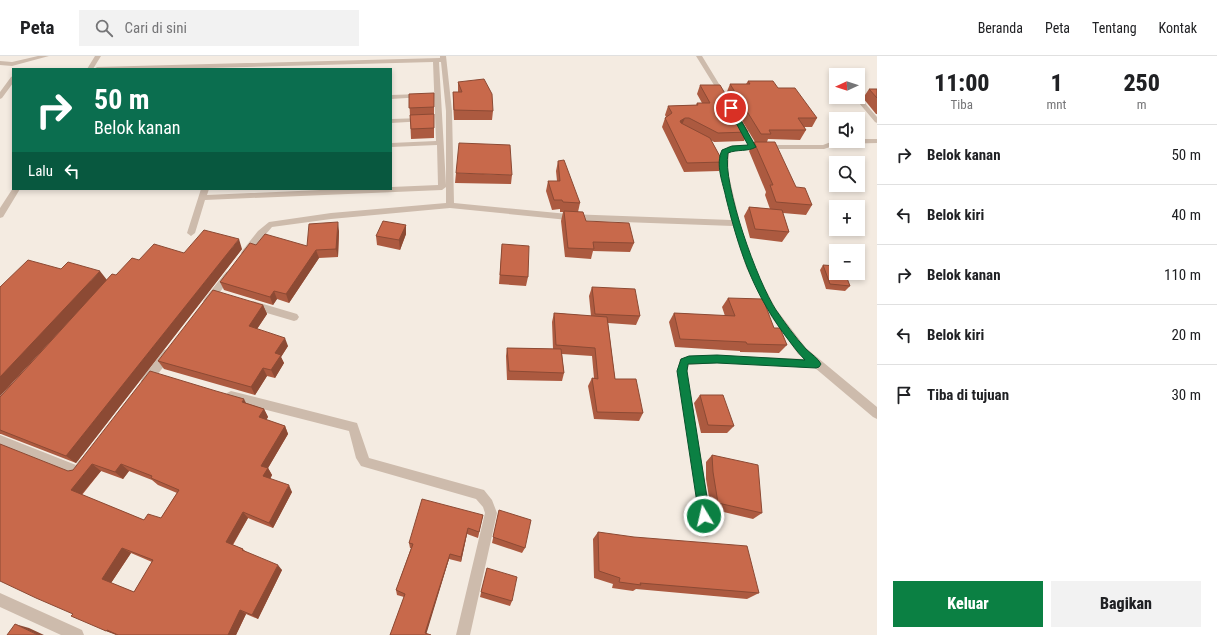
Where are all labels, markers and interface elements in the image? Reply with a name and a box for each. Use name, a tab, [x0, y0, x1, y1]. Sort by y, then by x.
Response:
search box	[79, 10, 359, 46]
text: Peta	[20, 16, 55, 39]
icon: search	[93, 17, 115, 39]
text: Cari di sini	[125, 19, 187, 37]
text: Beranda	[978, 20, 1023, 36]
text: Peta	[1045, 20, 1070, 36]
text: Tentang	[1092, 20, 1137, 36]
text: Kontak	[1159, 20, 1197, 36]
north arrow	[829, 68, 865, 104]
map controls	[829, 68, 865, 280]
text: 11:00	[934, 69, 990, 97]
text: 1	[1050, 69, 1063, 97]
text: 250	[1123, 69, 1160, 97]
text: 50 m	[94, 83, 150, 116]
icon: right	[28, 84, 80, 136]
pin	[714, 91, 748, 125]
icon: arrive	[720, 97, 742, 119]
text: Tiba	[951, 97, 973, 112]
text: mnt	[1047, 97, 1066, 112]
text: m	[1137, 97, 1147, 112]
button: sound	[829, 112, 865, 148]
text: Belok kanan	[94, 117, 180, 138]
icon: right	[893, 144, 915, 166]
text: Belok kanan	[927, 146, 1001, 164]
text: 50 m	[1171, 146, 1201, 164]
button: search	[829, 156, 865, 192]
icon: left	[61, 160, 83, 182]
text: Lalu	[28, 162, 53, 180]
button: +	[829, 200, 865, 236]
icon: left	[893, 204, 915, 226]
text: Belok kiri	[927, 206, 984, 224]
text: 40 m	[1171, 206, 1201, 224]
button: −	[829, 244, 865, 280]
icon: right	[893, 264, 915, 286]
text: Belok kanan	[927, 266, 1001, 284]
text: 110 m	[1164, 266, 1201, 284]
icon: left	[893, 324, 915, 346]
text: Belok kiri	[927, 326, 984, 344]
text: 20 m	[1171, 326, 1201, 344]
icon: arrive	[893, 384, 915, 406]
text: Tiba di tujuan	[927, 386, 1009, 404]
text: 30 m	[1171, 386, 1201, 404]
position arrow	[683, 495, 725, 537]
button: Keluar	[893, 581, 1043, 627]
button: Bagikan	[1051, 581, 1201, 627]

